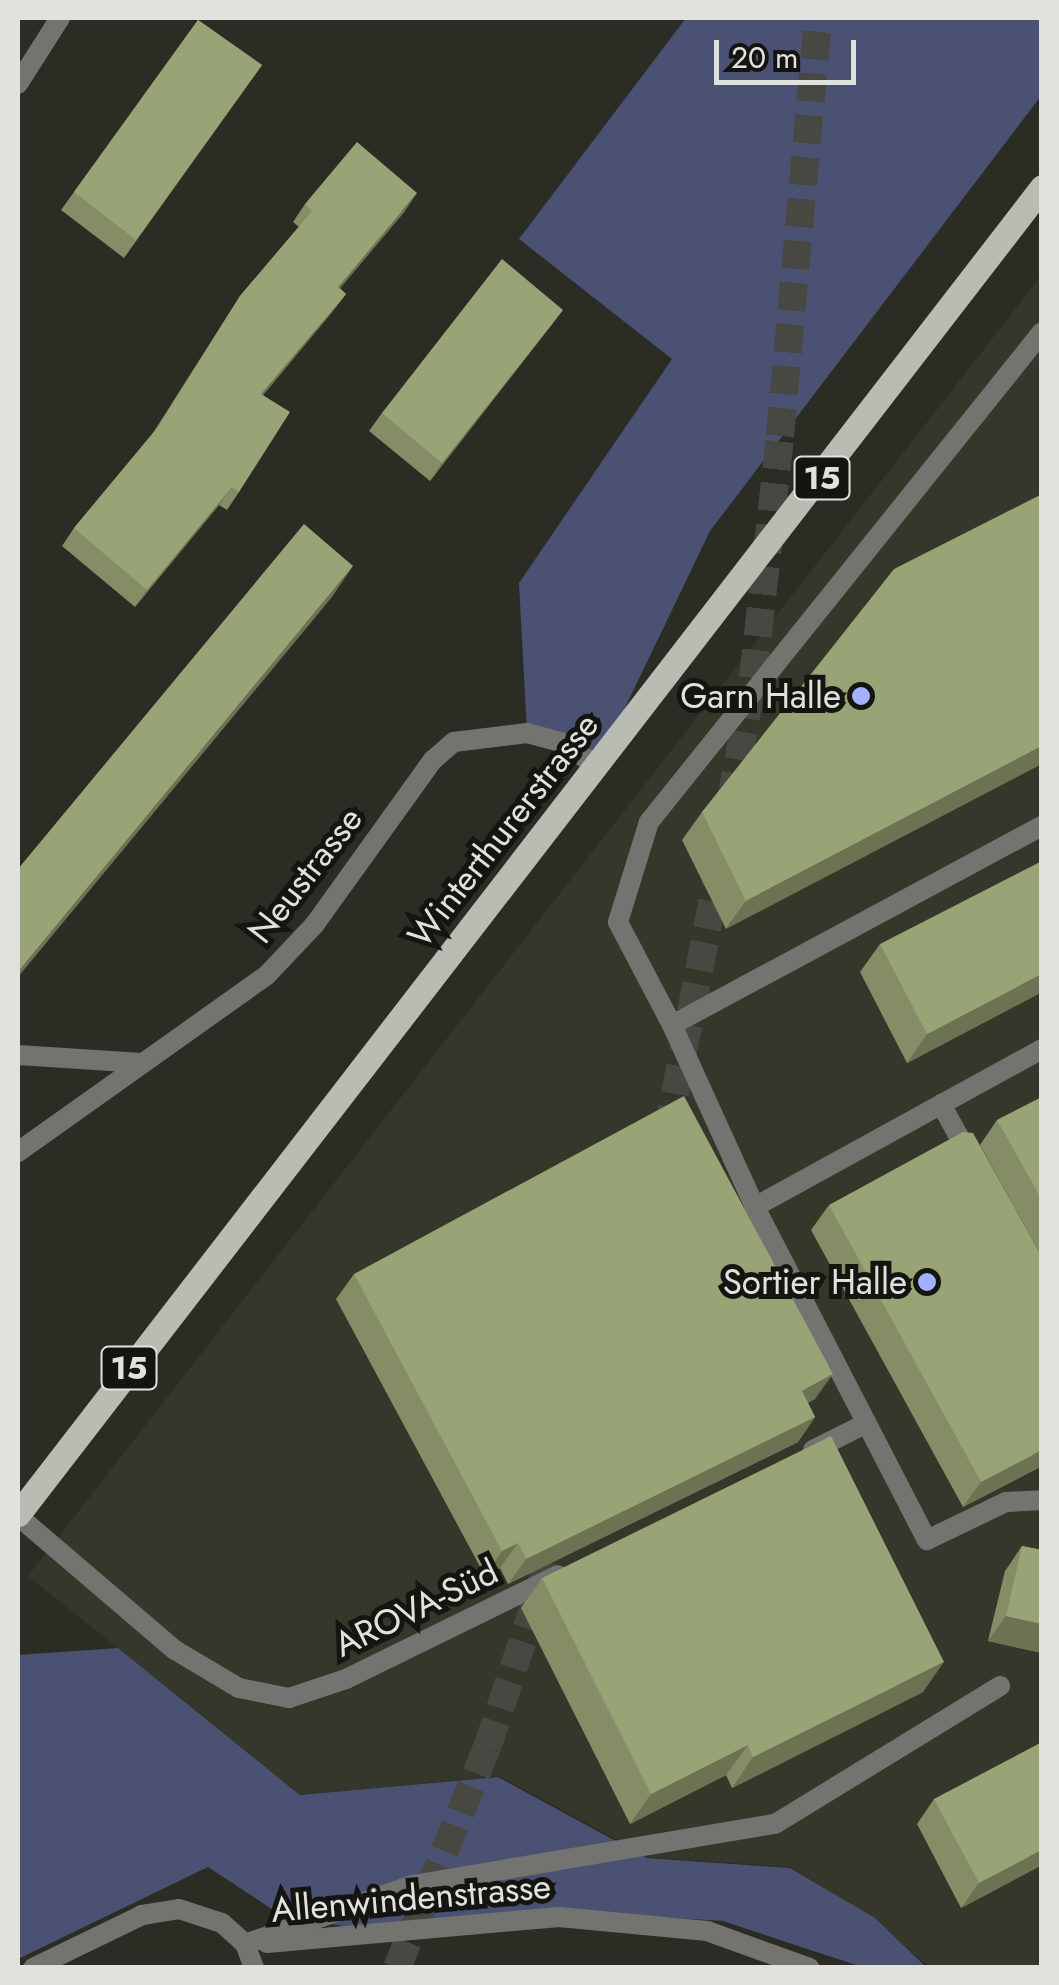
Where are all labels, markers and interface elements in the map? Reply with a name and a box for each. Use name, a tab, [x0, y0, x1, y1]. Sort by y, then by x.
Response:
scale bar	[719, 20, 862, 82]
text: 20 m	[731, 36, 798, 79]
road number: 15	[792, 451, 852, 505]
place label: Garn Halle	[680, 675, 841, 717]
marker: Garn Halle	[850, 685, 872, 707]
street label: Winterthurerstrasse	[399, 705, 607, 955]
street label: Neustrasse	[239, 799, 371, 951]
place label: Sortier Halle	[723, 1261, 907, 1303]
marker: Sortier Halle	[916, 1271, 938, 1293]
road number: 15	[99, 1341, 159, 1395]
street label: AROVA-Süd	[327, 1550, 505, 1666]
street label: Allenwindenstrasse	[269, 1865, 553, 1931]

